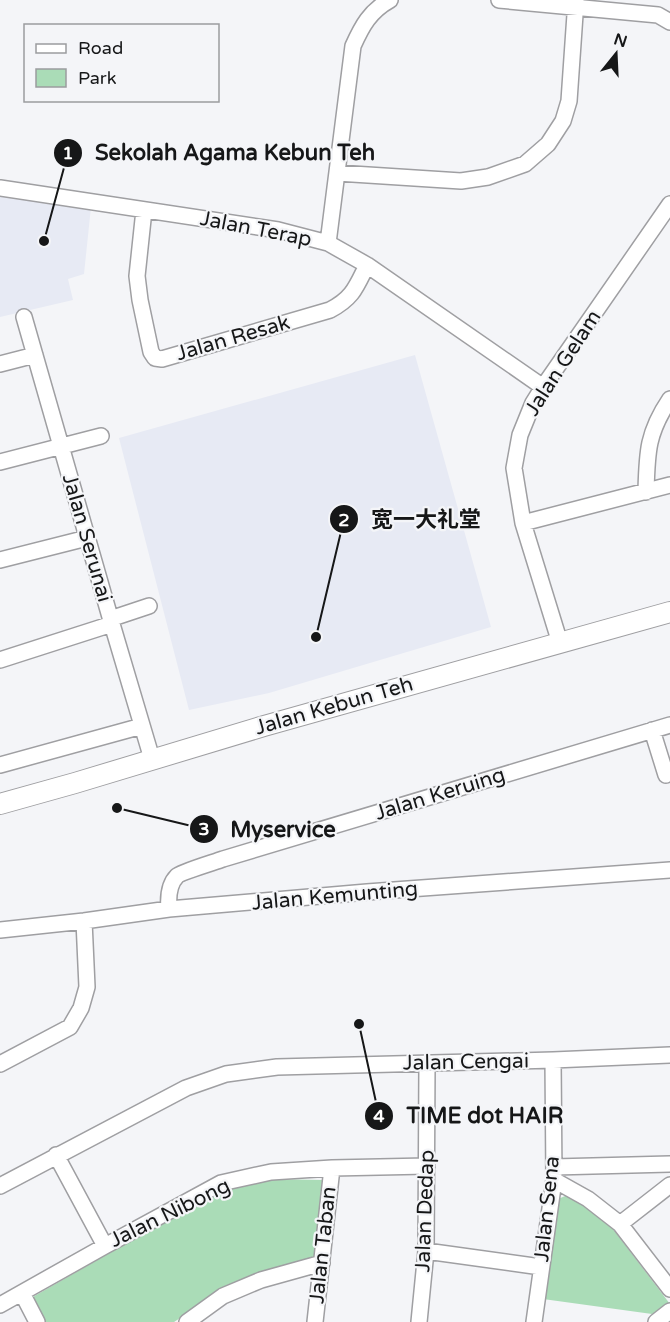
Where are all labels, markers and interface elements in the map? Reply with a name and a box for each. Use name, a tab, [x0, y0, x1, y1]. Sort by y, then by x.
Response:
legend	[24, 24, 219, 102]
north arrow	[586, 24, 646, 84]
text: N	[611, 29, 630, 52]
text: Road	[78, 37, 123, 59]
text: Park	[78, 67, 117, 89]
callout: Sekolah Agama Kebun Teh	[53, 133, 387, 173]
text: Sekolah Agama Kebun Teh	[95, 140, 375, 166]
text: 1	[62, 142, 74, 164]
street label: Jalan Terap	[198, 206, 314, 252]
street label: Jalan Gelam	[520, 305, 606, 421]
street label: Jalan Resak	[173, 310, 293, 366]
street label: Jalan Serunai	[57, 471, 117, 605]
callout: 宽一大礼堂	[329, 499, 493, 539]
text: 宽一大礼堂	[371, 507, 481, 533]
text: 2	[338, 509, 350, 531]
street label: Jalan Kebun Teh	[252, 671, 416, 741]
street label: Jalan Keruing	[372, 762, 508, 826]
callout: Myservice	[189, 809, 348, 849]
text: Myservice	[230, 817, 336, 843]
text: 3	[198, 818, 210, 840]
street label: Jalan Kemunting	[251, 876, 419, 916]
street label: Jalan Cengai	[403, 1048, 529, 1076]
callout: TIME dot HAIR	[364, 1096, 575, 1136]
text: TIME dot HAIR	[406, 1103, 563, 1129]
text: 4	[373, 1105, 385, 1127]
street label: Jalan Dedap	[410, 1149, 440, 1273]
street label: Jalan Sena	[529, 1155, 565, 1263]
street label: Jalan Nibong	[106, 1173, 234, 1253]
street label: Jalan Taban	[304, 1185, 342, 1305]

